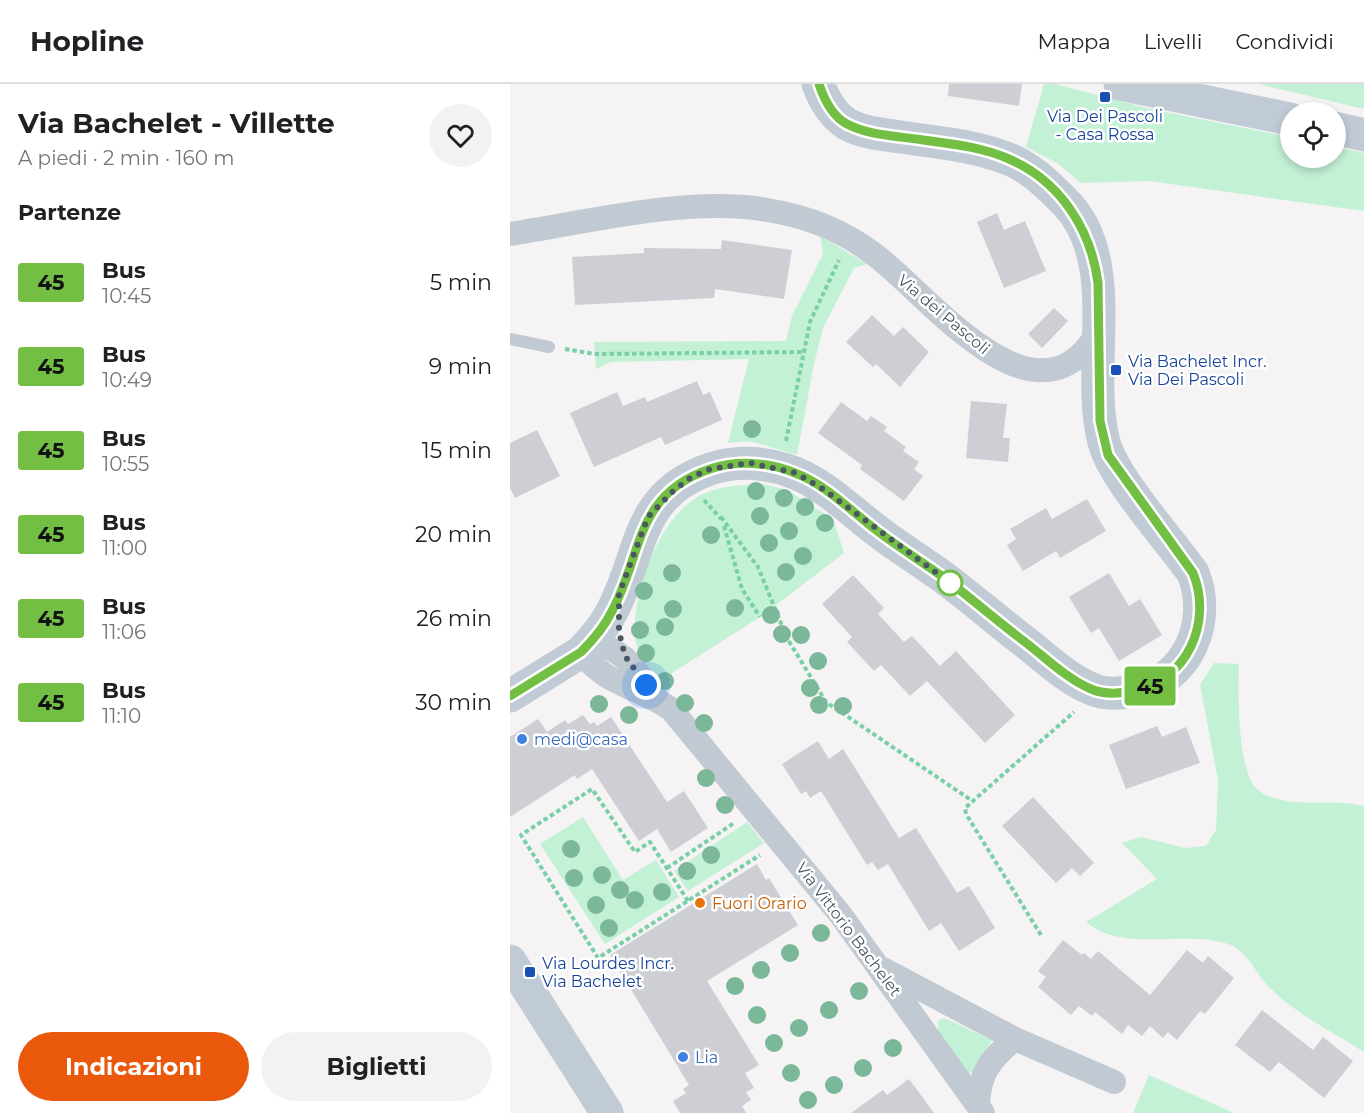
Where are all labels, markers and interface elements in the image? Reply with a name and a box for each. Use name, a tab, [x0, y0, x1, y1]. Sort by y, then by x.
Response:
text: Hopline	[30, 24, 144, 58]
text: Mappa	[1037, 29, 1111, 54]
text: Livelli	[1144, 29, 1202, 54]
text: Condividi	[1235, 29, 1334, 54]
marker: Via Dei Pascoli - Casa Rossa	[1098, 90, 1112, 104]
map controls	[1280, 102, 1346, 168]
button: locate	[1280, 102, 1346, 168]
button: heart	[429, 104, 492, 167]
text: Via Bachelet - Villette	[18, 106, 335, 140]
place label: Via Dei Pascoli - Casa Rossa	[1047, 107, 1163, 144]
text: A piedi · 2 min · 160 m	[18, 146, 234, 170]
text: Partenze	[18, 199, 121, 226]
text: Bus	[102, 257, 146, 284]
text: 5 min	[430, 269, 492, 296]
text: 45	[38, 270, 64, 295]
street label: Via dei Pascoli	[894, 271, 993, 358]
text: 10:45	[102, 284, 151, 308]
text: Bus	[102, 341, 146, 368]
place label: Via Bachelet Incr. Via Dei Pascoli	[1128, 352, 1267, 389]
text: 9 min	[429, 353, 492, 380]
text: 45	[38, 354, 64, 379]
marker: Via Bachelet Incr. Via Dei Pascoli	[1109, 363, 1123, 377]
text: 10:49	[102, 368, 152, 392]
text: Bus	[102, 425, 146, 452]
text: 15 min	[422, 437, 492, 464]
text: 45	[38, 438, 64, 463]
text: 10:55	[102, 452, 149, 476]
text: Bus	[102, 509, 146, 536]
text: 20 min	[415, 521, 492, 548]
text: 45	[38, 522, 64, 547]
text: 11:00	[102, 536, 147, 560]
unlabelled marker	[937, 570, 963, 596]
text: Bus	[102, 593, 146, 620]
text: 26 min	[416, 605, 492, 632]
text: 45	[38, 606, 64, 631]
text: 11:06	[102, 620, 146, 644]
line badge: 45	[1123, 666, 1177, 706]
your location	[631, 670, 661, 700]
text: 45	[1137, 674, 1163, 699]
text: Bus	[102, 677, 146, 704]
text: 30 min	[415, 689, 492, 716]
text: 45	[38, 690, 64, 715]
text: 11:10	[102, 704, 141, 728]
place label: medi@casa	[534, 730, 628, 749]
marker: medi@casa	[515, 732, 529, 746]
street label: Via Vittorio Bachelet	[792, 859, 905, 1000]
place label: Fuori Orario	[712, 894, 807, 913]
marker: Fuori Orario	[693, 896, 707, 910]
place label: Via Lourdes Incr. Via Bachelet	[542, 954, 674, 991]
marker: Via Lourdes Incr. Via Bachelet	[523, 965, 537, 979]
button: Indicazioni	[18, 1032, 249, 1101]
button: Biglietti	[261, 1032, 492, 1101]
place label: Lia	[695, 1048, 718, 1067]
marker: Lia	[676, 1050, 690, 1064]

